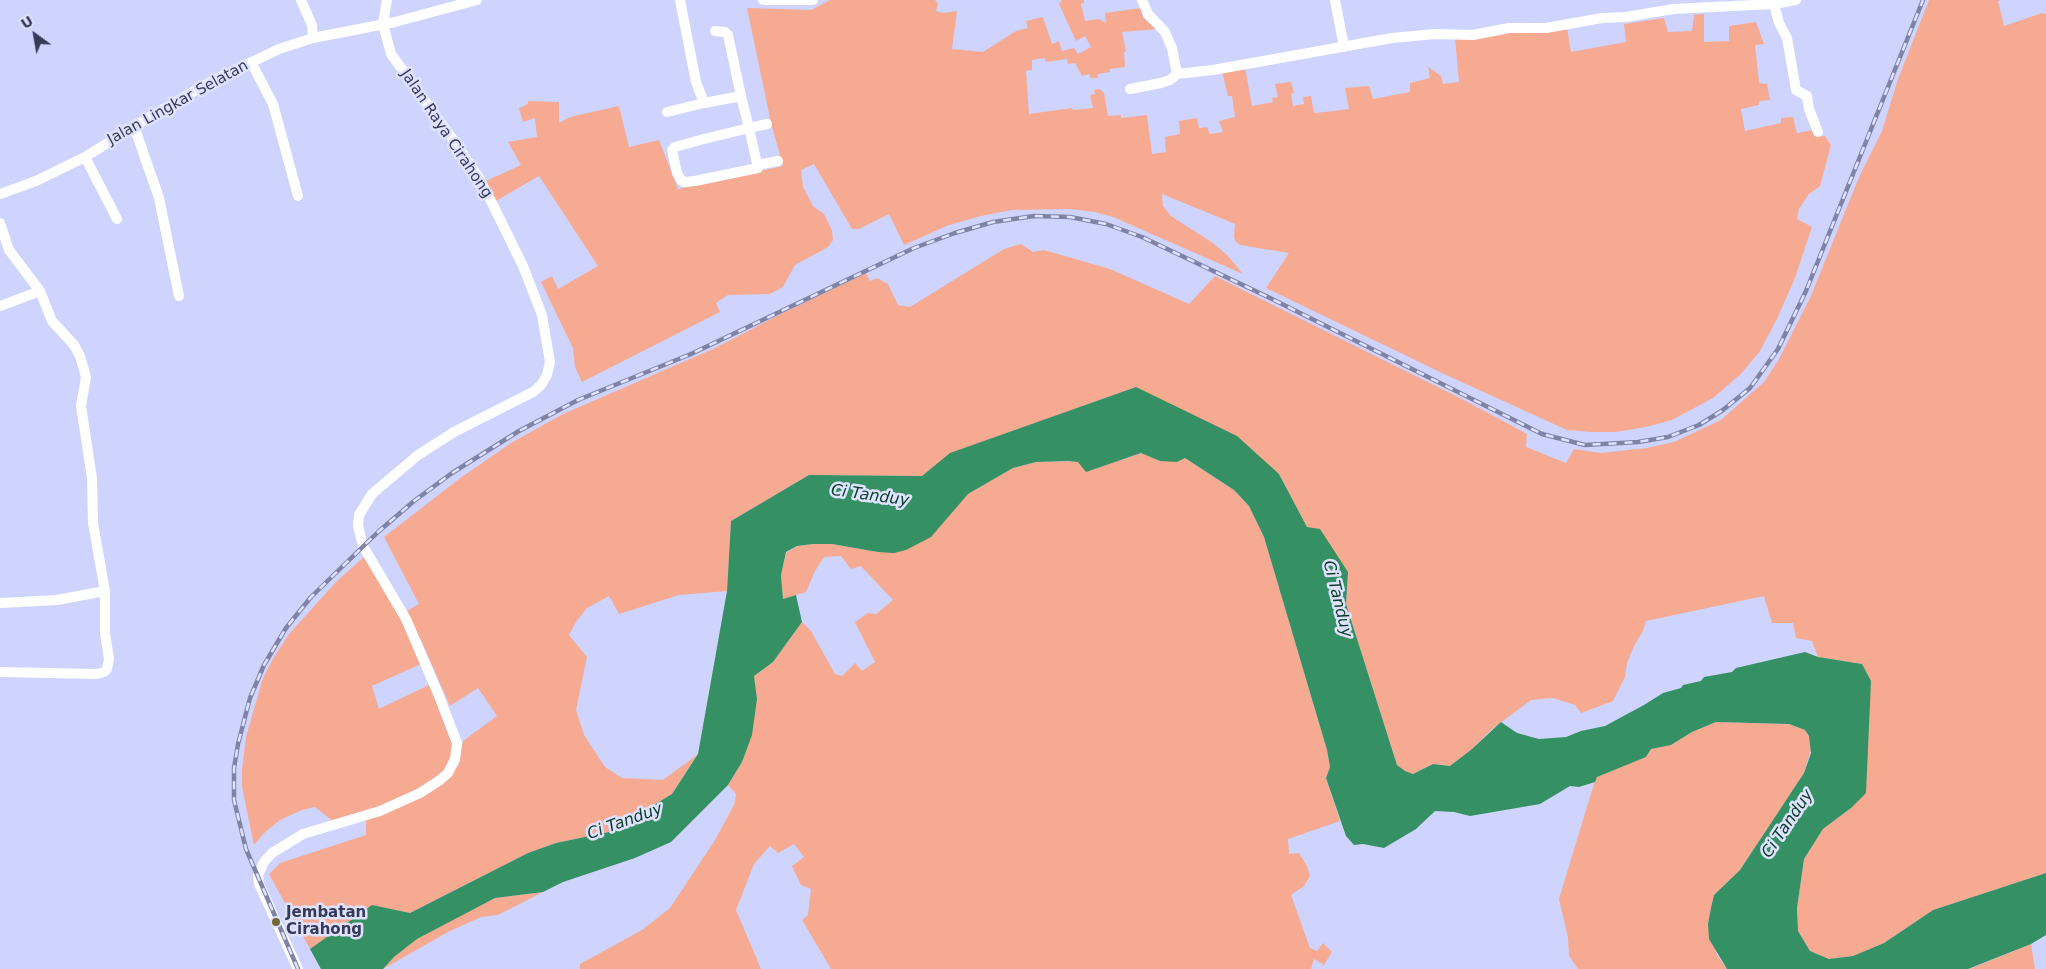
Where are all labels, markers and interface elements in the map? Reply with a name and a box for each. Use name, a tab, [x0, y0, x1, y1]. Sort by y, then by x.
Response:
north arrow	[10, 10, 60, 60]
text: U	[18, 12, 36, 32]
street label: Jalan Lingkar Selatan	[105, 57, 251, 149]
street label: Jalan Raya Cirahong	[396, 66, 496, 202]
water label: Ci Tanduy	[830, 481, 910, 511]
water label: Ci Tanduy	[1318, 559, 1356, 639]
water label: Ci Tanduy	[1758, 786, 1818, 862]
water label: Ci Tanduy	[585, 800, 665, 844]
place label: Jembatan Cirahong	[286, 904, 366, 939]
marker: Jembatan Cirahong	[270, 916, 282, 928]

